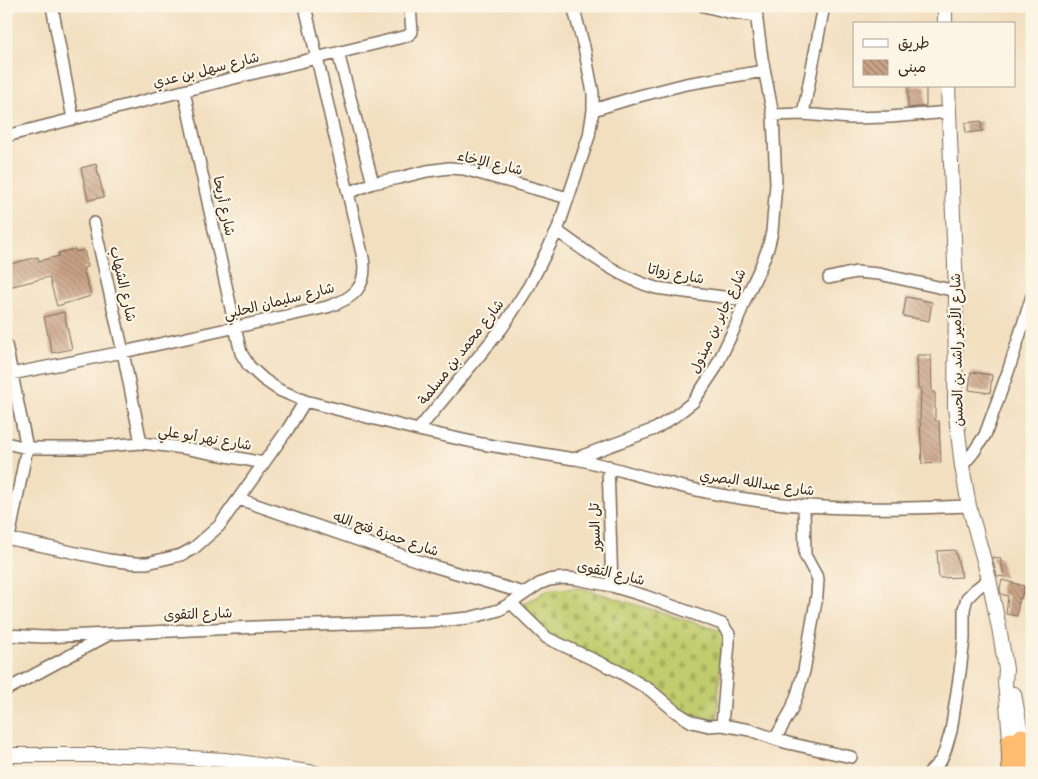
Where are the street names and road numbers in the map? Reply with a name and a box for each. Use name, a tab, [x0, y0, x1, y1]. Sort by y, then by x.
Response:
street label: شارع سهل بن عدي	[151, 49, 261, 93]
street label: شارع الإخاء	[455, 147, 524, 180]
street label: شارع أريحا	[208, 174, 239, 238]
street label: شارع الشهاب	[105, 245, 140, 324]
street label: شارع زواتا	[646, 260, 706, 289]
street label: شارع جابر بن مبذول	[686, 266, 751, 377]
street label: شارع الأمير راشد بن الحسن	[946, 273, 968, 427]
street label: شارع سليمان الحلبي	[222, 279, 337, 327]
street label: شارع محمد بن مسلمة	[415, 296, 508, 409]
street label: شارع نهر أبو علي	[156, 422, 253, 458]
street label: شارع عبدالله البصري	[698, 467, 816, 501]
street label: تل السور	[586, 502, 604, 553]
street label: شارع حمزة فتح الله	[331, 508, 441, 561]
street label: شارع التقوى	[575, 557, 646, 590]
street label: شارع التقوى	[163, 604, 233, 625]

